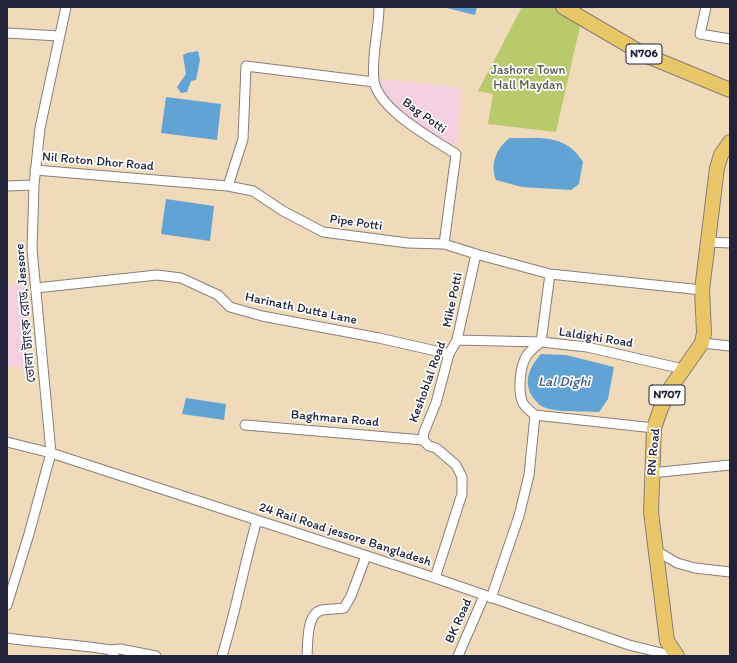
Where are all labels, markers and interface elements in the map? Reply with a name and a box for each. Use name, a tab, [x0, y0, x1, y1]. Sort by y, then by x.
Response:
road number: N706	[626, 44, 662, 64]
park label: Jashore Town Hall Maydan	[491, 63, 565, 94]
street label: Bag Potti	[399, 95, 449, 137]
street label: Nil Roton Dhor Road	[41, 149, 155, 175]
street label: Pipe Potti	[329, 212, 383, 234]
street label: ভোলা ট্যাংক রোড, Jessore	[12, 243, 40, 383]
street label: Mike Potti	[440, 271, 466, 329]
street label: Harinath Dutta Lane	[244, 290, 358, 328]
street label: Laldighi Road	[558, 324, 634, 352]
street label: Keshoblal Road	[406, 339, 450, 425]
water label: Lal Dighi	[538, 374, 590, 390]
road number: N707	[649, 385, 685, 405]
street label: Baghmara Road	[290, 407, 380, 431]
street label: RN Road	[644, 428, 664, 476]
street label: 24 Rail Road jessore Bangladesh	[257, 500, 433, 570]
street label: BK Road	[442, 596, 476, 646]

